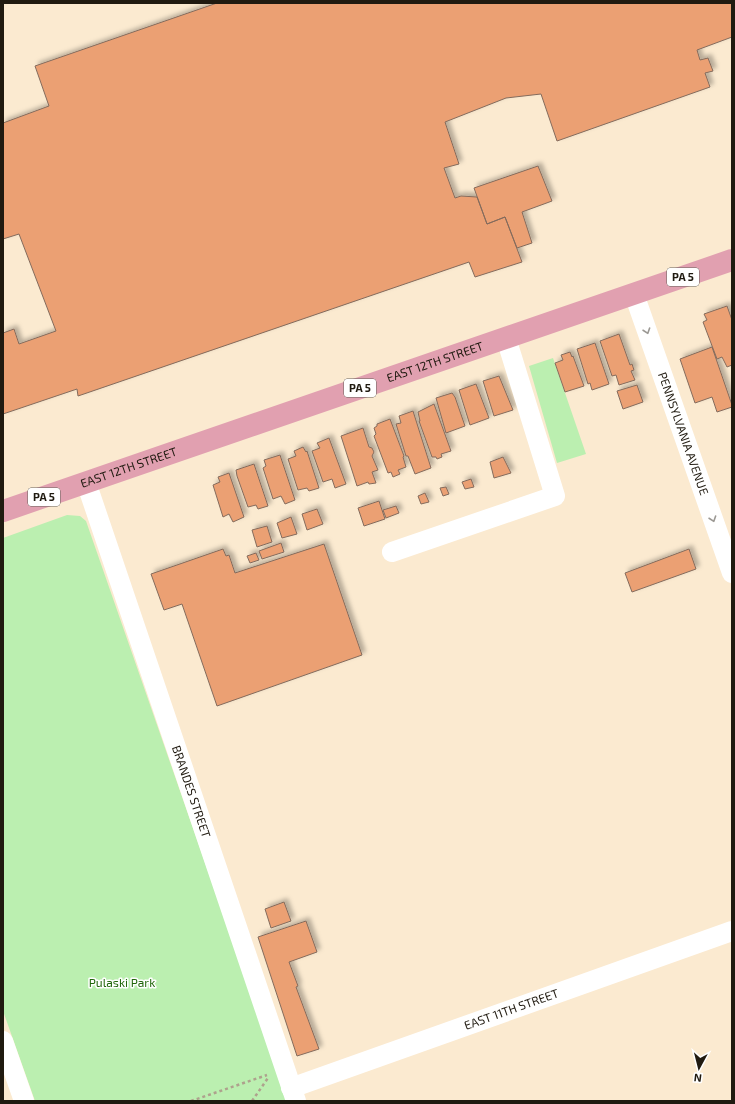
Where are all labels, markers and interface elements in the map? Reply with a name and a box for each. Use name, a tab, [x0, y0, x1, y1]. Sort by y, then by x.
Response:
road number: PA 5	[667, 268, 699, 286]
one-way arrow	[642, 327, 651, 334]
street label: EAST 12TH STREET	[385, 338, 485, 384]
street label: PENNSYLVANIA AVENUE	[656, 370, 712, 497]
road number: PA 5	[344, 379, 376, 397]
street label: EAST 12TH STREET	[78, 444, 179, 490]
road number: PA 5	[28, 488, 60, 506]
one-way arrow	[708, 516, 717, 523]
street label: BRANDES STREET	[170, 743, 214, 839]
park label: Pulaski Park	[89, 975, 155, 989]
street label: EAST 11TH STREET	[462, 985, 560, 1032]
north arrow	[679, 1048, 719, 1088]
text: N	[693, 1071, 702, 1085]

